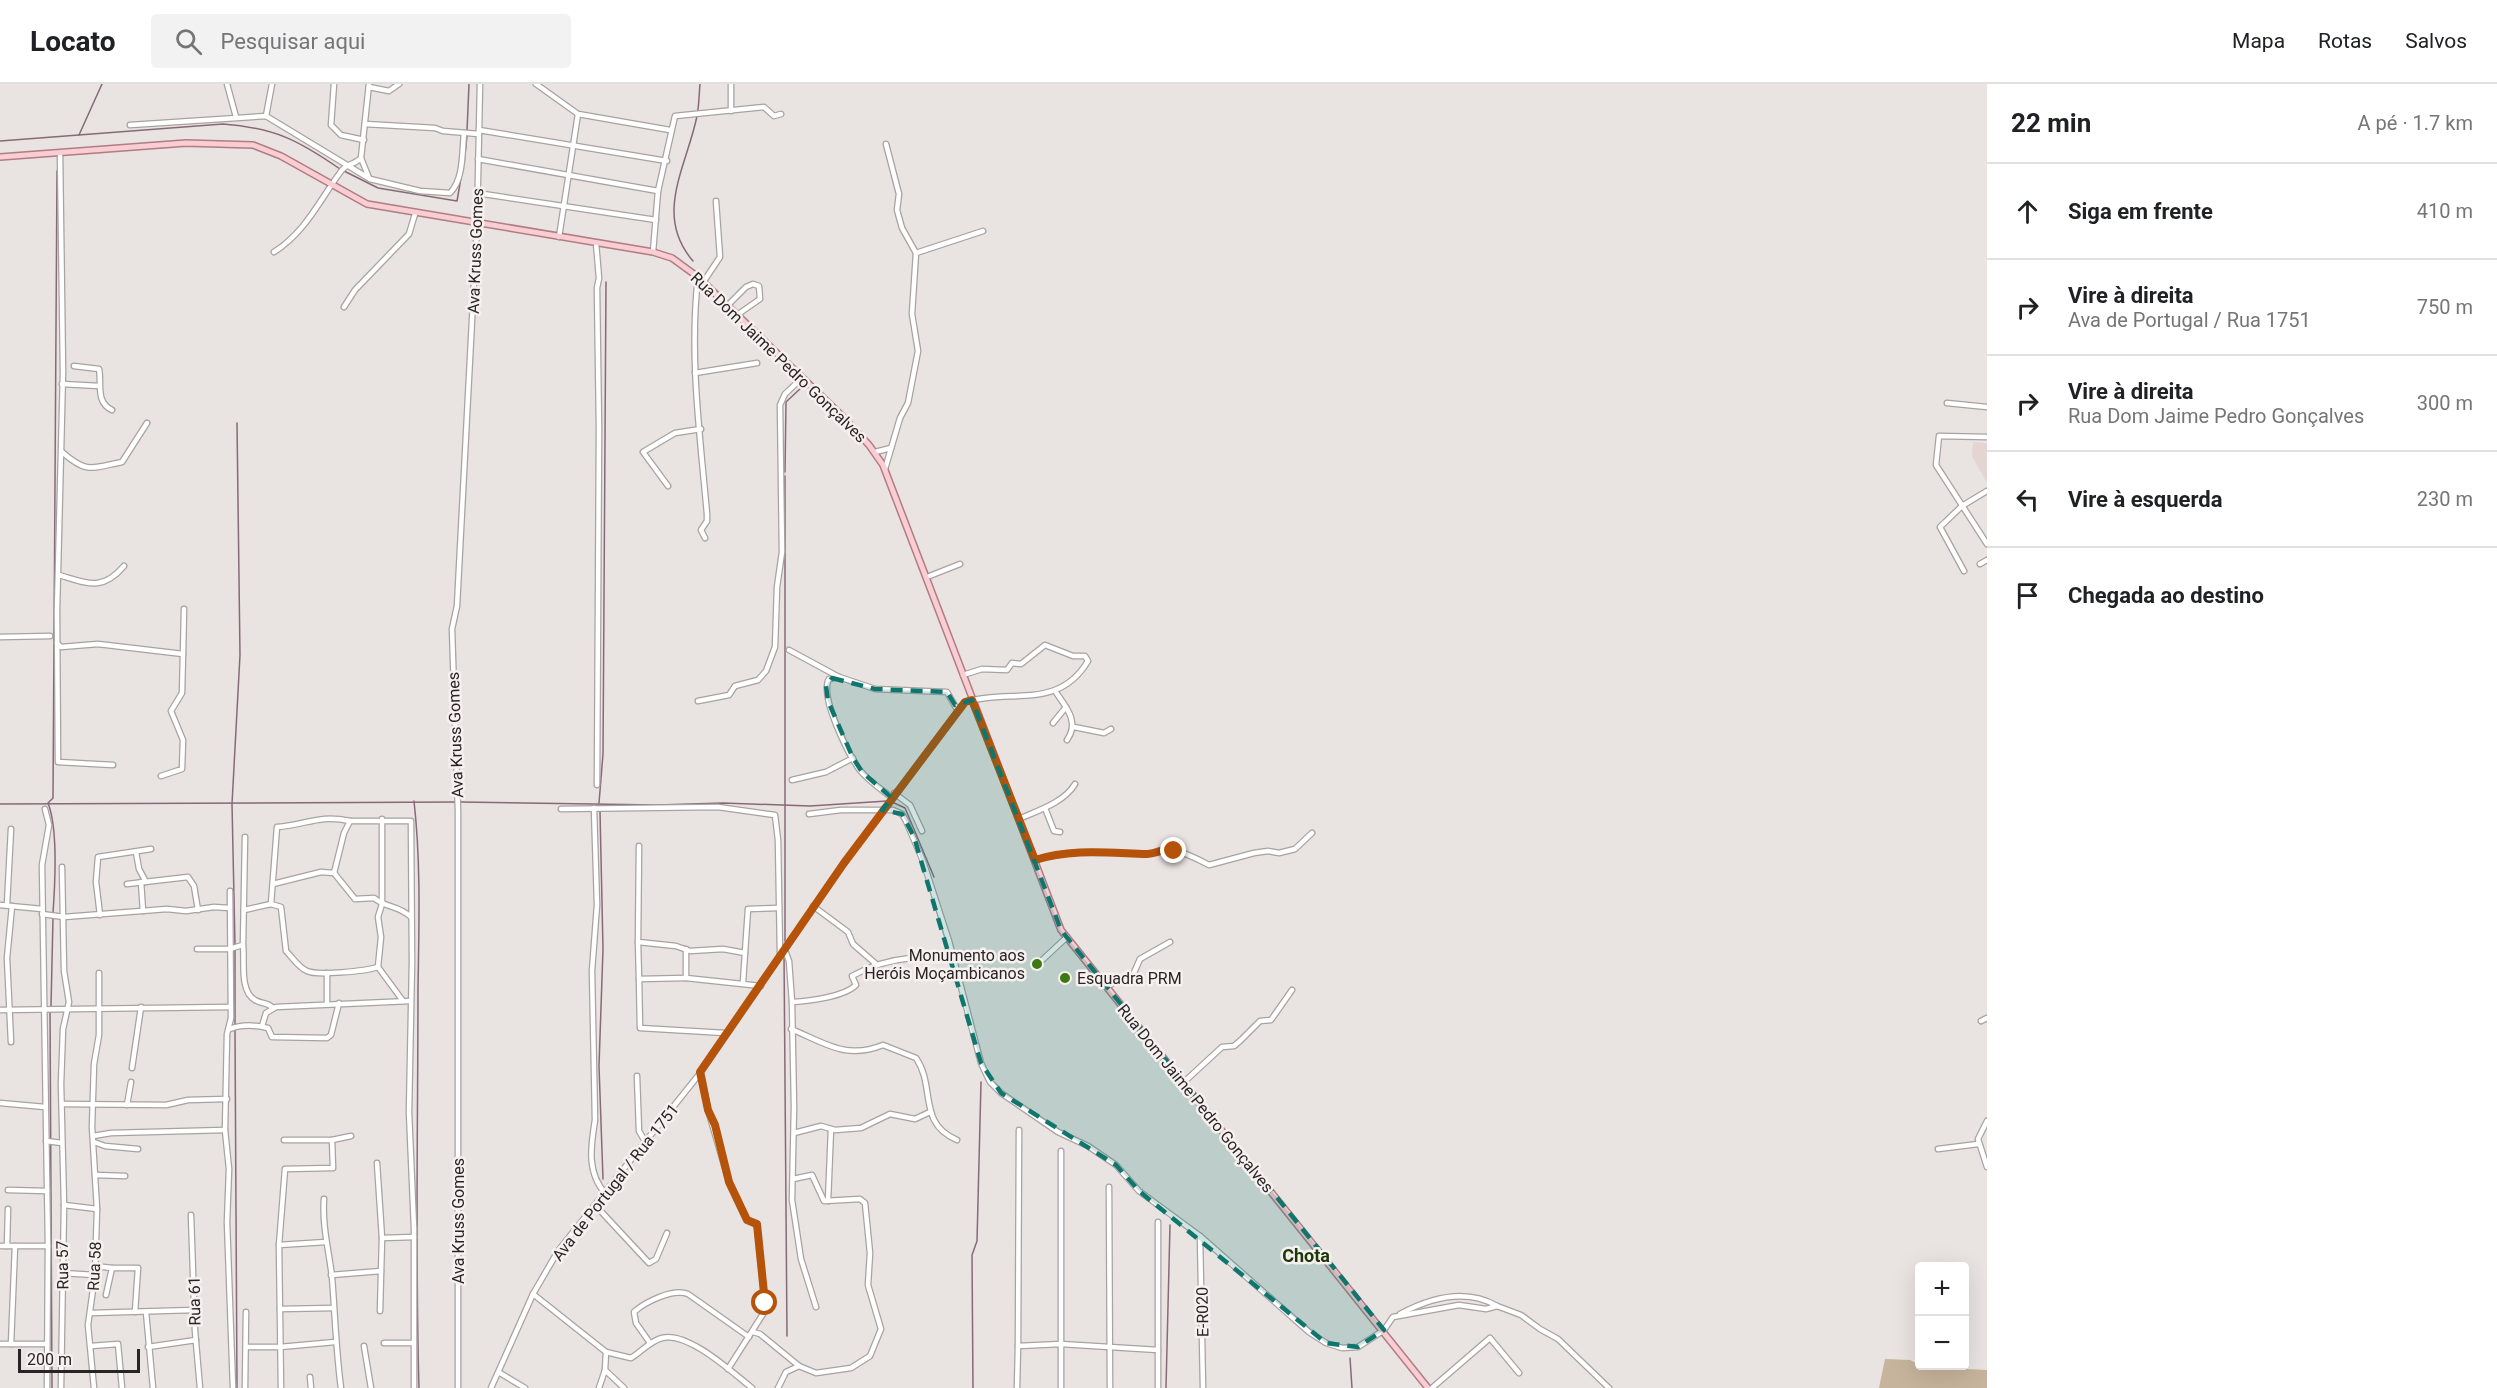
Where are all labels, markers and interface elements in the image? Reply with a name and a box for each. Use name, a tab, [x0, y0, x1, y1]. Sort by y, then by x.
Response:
search box	[151, 14, 571, 68]
text: Locato	[30, 25, 115, 58]
icon: search	[172, 25, 205, 58]
text: Pesquisar aqui	[220, 29, 365, 54]
text: Mapa	[2232, 29, 2285, 53]
text: Rotas	[2318, 29, 2372, 53]
text: Salvos	[2405, 29, 2467, 53]
text: 22 min	[2011, 108, 2091, 138]
text: A pé · 1.7 km	[2358, 111, 2473, 135]
street label: Ava Kruss Gomes	[464, 188, 487, 314]
icon: ahead	[2011, 195, 2044, 228]
text: Siga em frente	[2068, 199, 2213, 224]
text: 410 m	[2417, 199, 2473, 223]
street label: Rua Dom Jaime Pedro Gonçalves	[687, 268, 870, 446]
text: Vire à direita	[2068, 283, 2194, 308]
icon: right	[2011, 291, 2044, 324]
text: 750 m	[2417, 295, 2473, 319]
text: Ava de Portugal / Rua 1751	[2068, 308, 2311, 332]
text: Vire à direita	[2068, 379, 2194, 404]
icon: right	[2011, 387, 2044, 420]
text: 300 m	[2417, 391, 2473, 415]
text: Rua Dom Jaime Pedro Gonçalves	[2068, 404, 2364, 428]
icon: left	[2011, 483, 2044, 516]
text: Vire à esquerda	[2068, 487, 2222, 512]
text: 230 m	[2417, 487, 2473, 511]
icon: arrive	[2011, 579, 2044, 612]
text: Chegada ao destino	[2068, 583, 2264, 608]
street label: Ava Kruss Gomes	[444, 672, 467, 798]
route end	[1160, 837, 1186, 863]
place label: Monumento aos Heróis Moçambicanos	[864, 946, 1025, 983]
marker: Monumento aos Heróis Moçambicanos	[1030, 957, 1044, 971]
place label: Esquadra PRM	[1077, 969, 1182, 988]
marker: Esquadra PRM	[1058, 971, 1072, 985]
street label: Rua Dom Jaime Pedro Gonçalves	[1114, 1000, 1278, 1196]
street label: Ava de Portugal / Rua 1751	[548, 1100, 683, 1265]
street label: Ava Kruss Gomes	[449, 1158, 468, 1284]
street label: Rua 57	[53, 1240, 72, 1290]
street label: Rua 58	[84, 1241, 105, 1291]
district label: Chota	[1282, 1245, 1330, 1266]
map controls	[1915, 1262, 1969, 1370]
button: +	[1915, 1262, 1969, 1316]
street label: Rua 61	[185, 1276, 204, 1326]
street label: E-R020	[1193, 1287, 1212, 1337]
route start	[751, 1289, 777, 1315]
button: −	[1915, 1316, 1969, 1370]
scale bar	[18, 1346, 140, 1374]
text: 200 m	[27, 1350, 72, 1369]

